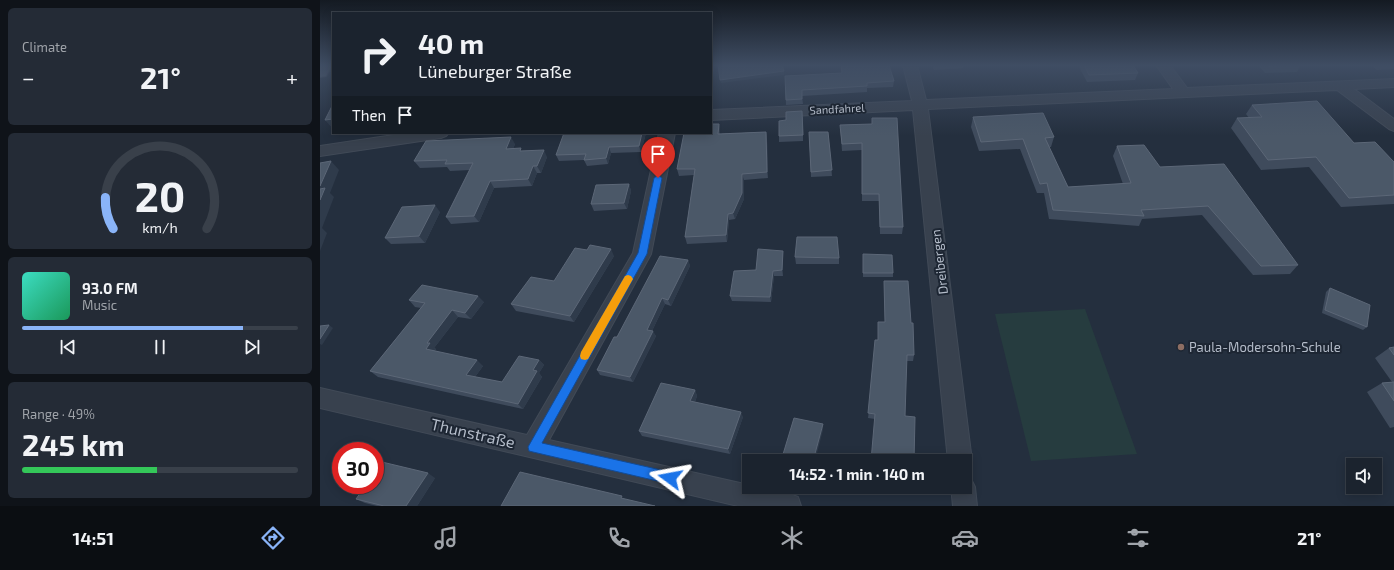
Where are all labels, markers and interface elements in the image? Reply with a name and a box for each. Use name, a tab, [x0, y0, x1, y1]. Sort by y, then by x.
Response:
text: 40 m	[418, 26, 484, 60]
icon: right	[352, 28, 404, 80]
text: Climate	[22, 39, 67, 55]
text: 21°	[140, 59, 181, 95]
text: Lüneburger Straße	[418, 60, 572, 82]
text: −	[22, 64, 35, 90]
text: +	[286, 64, 298, 90]
street label: Sandfahrel	[809, 101, 865, 116]
icon: arrive	[394, 104, 416, 126]
text: Then	[352, 106, 386, 124]
pin	[641, 137, 675, 178]
icon: arrive	[647, 143, 669, 165]
text: 20	[135, 170, 185, 220]
text: km/h	[142, 218, 178, 235]
street label: Dreibergen	[927, 229, 951, 295]
text: 93.0 FM	[82, 279, 138, 297]
text: Music	[82, 297, 117, 313]
icon: previous	[57, 336, 79, 358]
icon: pause	[149, 336, 171, 358]
icon: next	[241, 336, 263, 358]
place label: Paula-Modersohn-Schule	[1189, 339, 1341, 355]
marker: Paula-Modersohn-Schule	[1176, 342, 1186, 352]
text: Range · 49%	[22, 406, 95, 422]
street label: Thunstraße	[429, 414, 517, 451]
text: 245 km	[22, 426, 125, 462]
speed limit sign: 30	[332, 442, 384, 494]
position arrow	[649, 457, 691, 499]
map controls	[1346, 458, 1382, 494]
button: sound	[1346, 458, 1382, 494]
text: 14:52 · 1 min · 140 m	[789, 465, 925, 483]
icon: directions	[259, 524, 287, 552]
icon: music	[432, 524, 460, 552]
icon: phone	[605, 524, 633, 552]
icon: climate	[778, 524, 806, 552]
icon: car	[951, 524, 979, 552]
icon: filters	[1124, 524, 1152, 552]
text: 14:51	[72, 527, 114, 549]
text: 21°	[1297, 527, 1321, 549]

